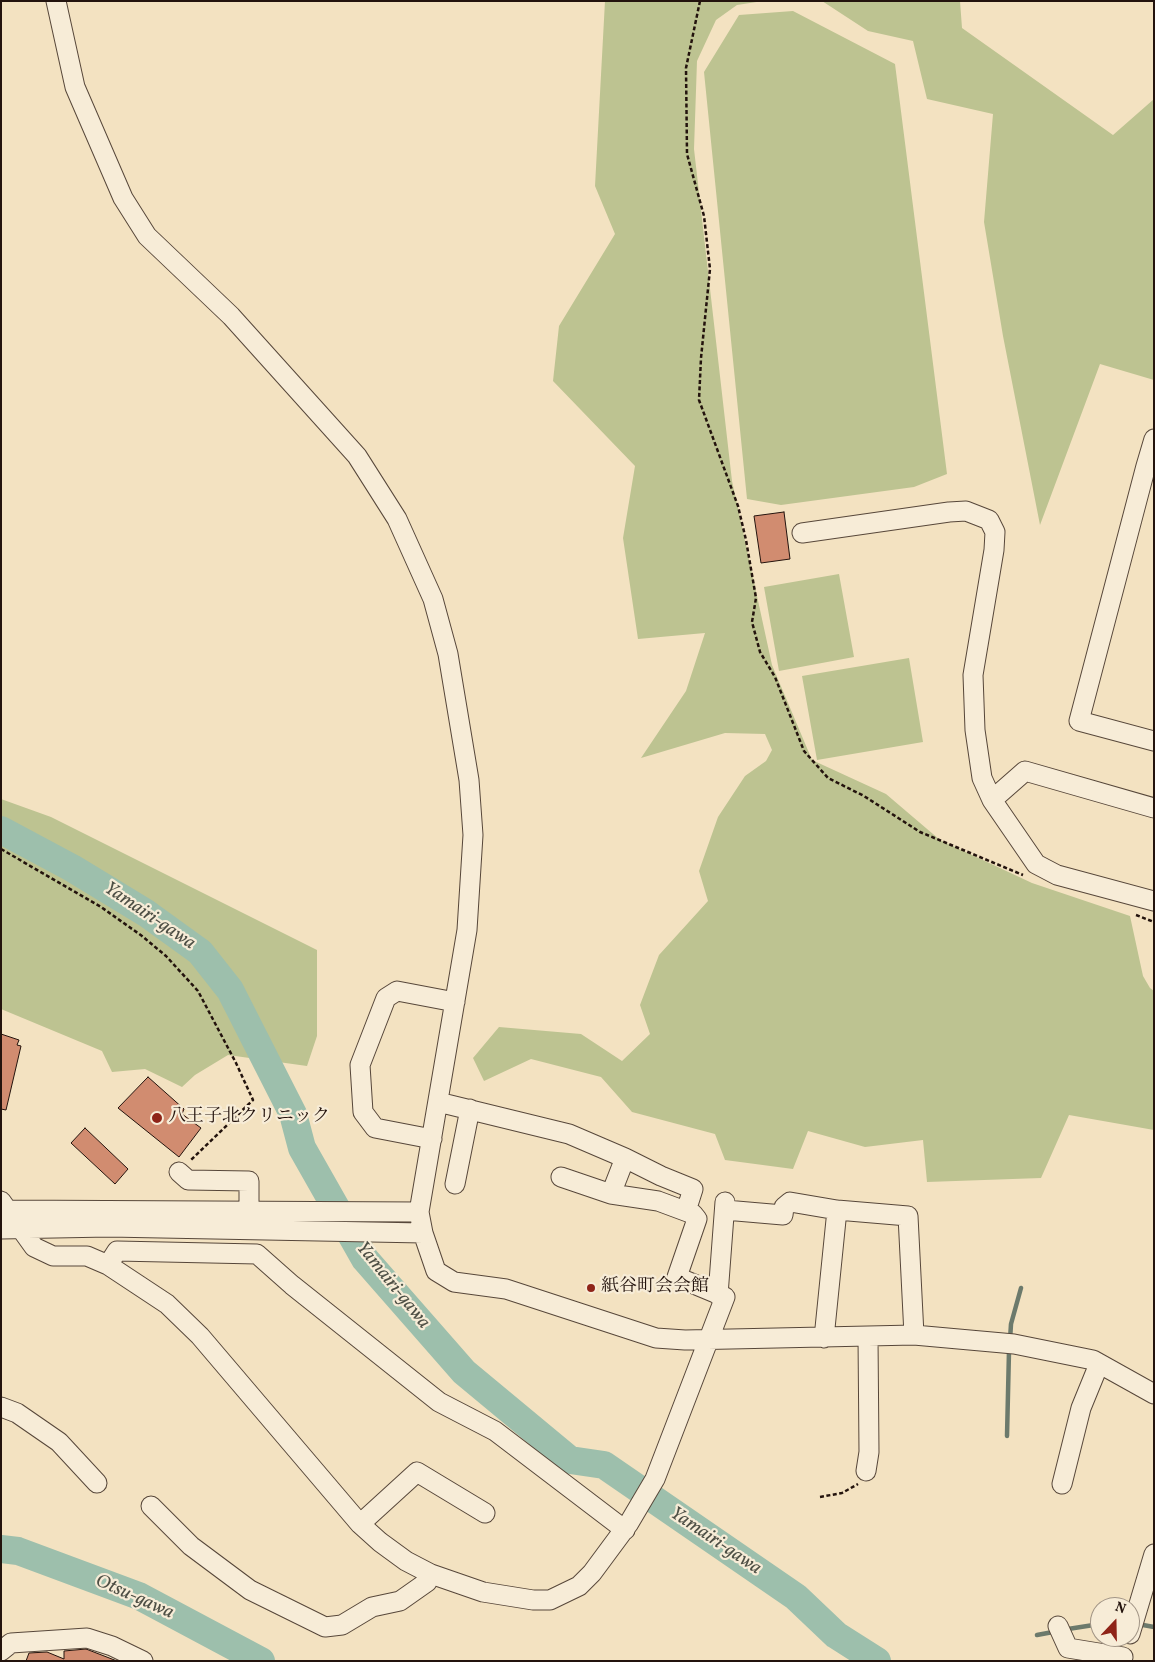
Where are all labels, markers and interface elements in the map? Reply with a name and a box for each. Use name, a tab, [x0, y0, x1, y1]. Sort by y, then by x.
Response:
water label: Yamairi-gawa	[99, 878, 199, 956]
place label: 八王子北クリニック	[168, 1107, 330, 1129]
marker: 八王子北クリニック	[150, 1111, 164, 1125]
water label: Yamairi-gawa	[350, 1238, 434, 1334]
place label: 紙谷町会会館	[601, 1277, 709, 1299]
marker: 紙谷町会会館	[585, 1282, 597, 1294]
water label: Yamairi-gawa	[665, 1503, 765, 1581]
water label: Otsu-gawa	[91, 1571, 177, 1625]
north arrow	[1090, 1597, 1140, 1647]
text: N	[1112, 1598, 1128, 1619]

